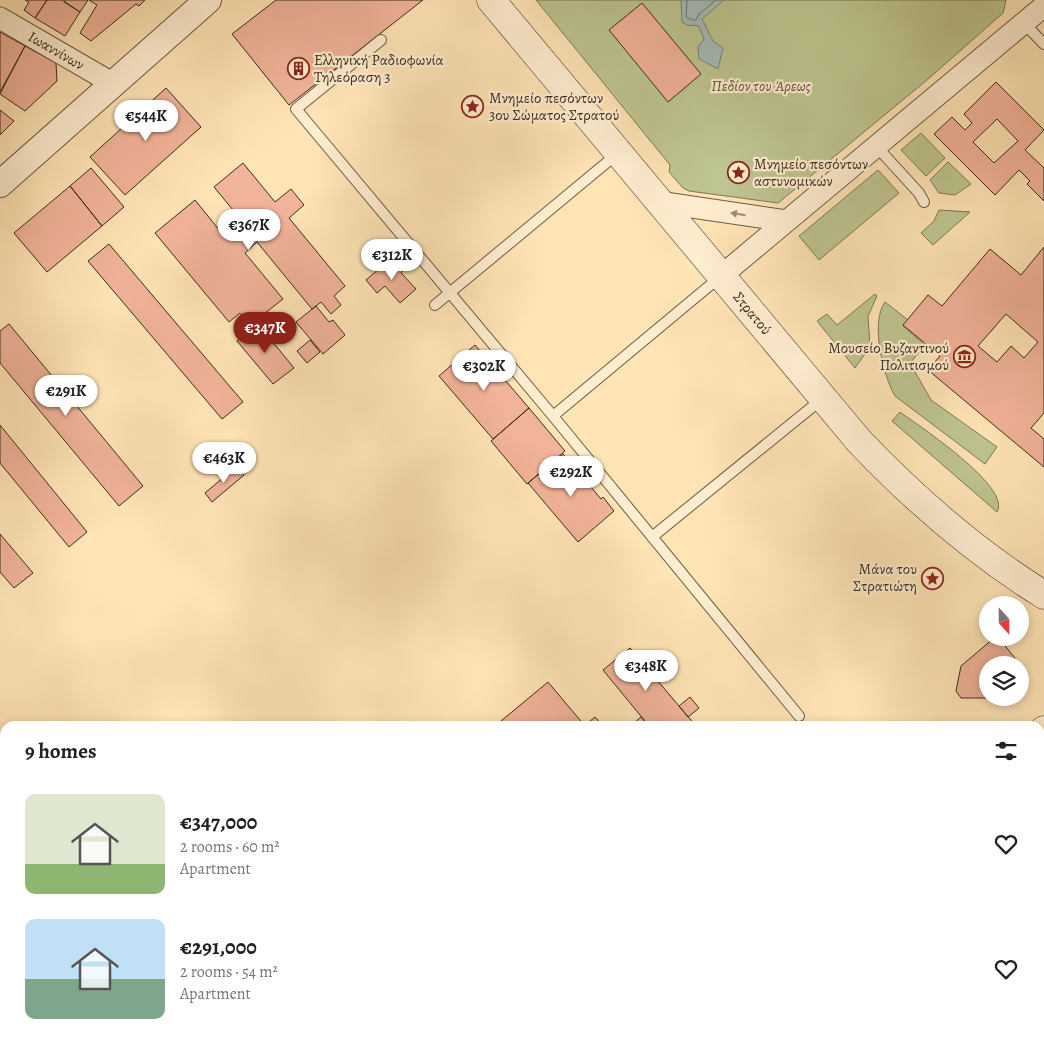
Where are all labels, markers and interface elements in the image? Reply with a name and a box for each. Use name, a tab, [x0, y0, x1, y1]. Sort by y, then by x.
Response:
street label: Ιωαννίνων	[24, 26, 88, 75]
place label: Ελληνική Ραδιοφωνία Τηλεόραση 3	[314, 50, 444, 87]
building icon: Ελληνική Ραδιοφωνία Τηλεόραση 3	[286, 57, 310, 81]
park label: Πεδίον του Άρεως	[711, 76, 811, 96]
place label: Μνημείο πεσόντων 3ου Σώματος Στρατού	[489, 88, 619, 125]
place icon: Μνημείο πεσόντων 3ου Σώματος Στρατού	[461, 95, 485, 119]
pin: €544K	[111, 100, 181, 142]
text: €544K	[125, 105, 167, 127]
place label: Μνημείο πεσόντων αστυνομικών	[754, 154, 868, 191]
place icon: Μνημείο πεσόντων αστυνομικών	[726, 161, 750, 185]
pin: €367K	[214, 208, 284, 251]
one-way arrow	[730, 210, 746, 218]
text: €367K	[229, 214, 269, 236]
pin: €312K	[357, 238, 427, 281]
text: €312K	[372, 244, 412, 266]
street label: Στρατού	[729, 288, 776, 339]
pin: €347K	[230, 312, 300, 354]
text: €347K	[245, 317, 285, 339]
place label: Μουσείο Βυζαντινού Πολιτισμού	[828, 338, 949, 375]
museum icon: Μουσείο Βυζαντινού Πολιτισμού	[953, 345, 977, 369]
pin: €302K	[449, 350, 519, 392]
text: €302K	[463, 355, 505, 377]
pin: €291K	[31, 374, 101, 417]
text: €291K	[46, 380, 86, 402]
pin: €463K	[189, 442, 259, 484]
text: €463K	[203, 447, 245, 469]
pin: €292K	[536, 456, 606, 498]
text: €292K	[550, 461, 592, 483]
place label: Μάνα του Στρατιώτη	[853, 559, 917, 596]
place icon: Μάνα του Στρατιώτη	[921, 566, 945, 590]
north arrow	[979, 596, 1029, 646]
map controls	[979, 596, 1029, 706]
pin: €348K	[611, 650, 681, 692]
text: €348K	[625, 655, 667, 677]
button: layers	[979, 656, 1029, 706]
text: 9 homes	[25, 737, 96, 765]
icon: filters	[992, 737, 1020, 765]
text: €347,000	[180, 808, 257, 836]
icon: home	[65, 814, 125, 874]
icon: heart	[992, 830, 1020, 858]
text: 2 rooms · 60 m²	[180, 836, 280, 858]
text: Apartment	[180, 858, 251, 880]
text: €291,000	[180, 933, 257, 961]
icon: home	[65, 939, 125, 999]
icon: heart	[992, 955, 1020, 983]
text: 2 rooms · 54 m²	[180, 961, 278, 983]
text: Apartment	[180, 983, 251, 1005]

